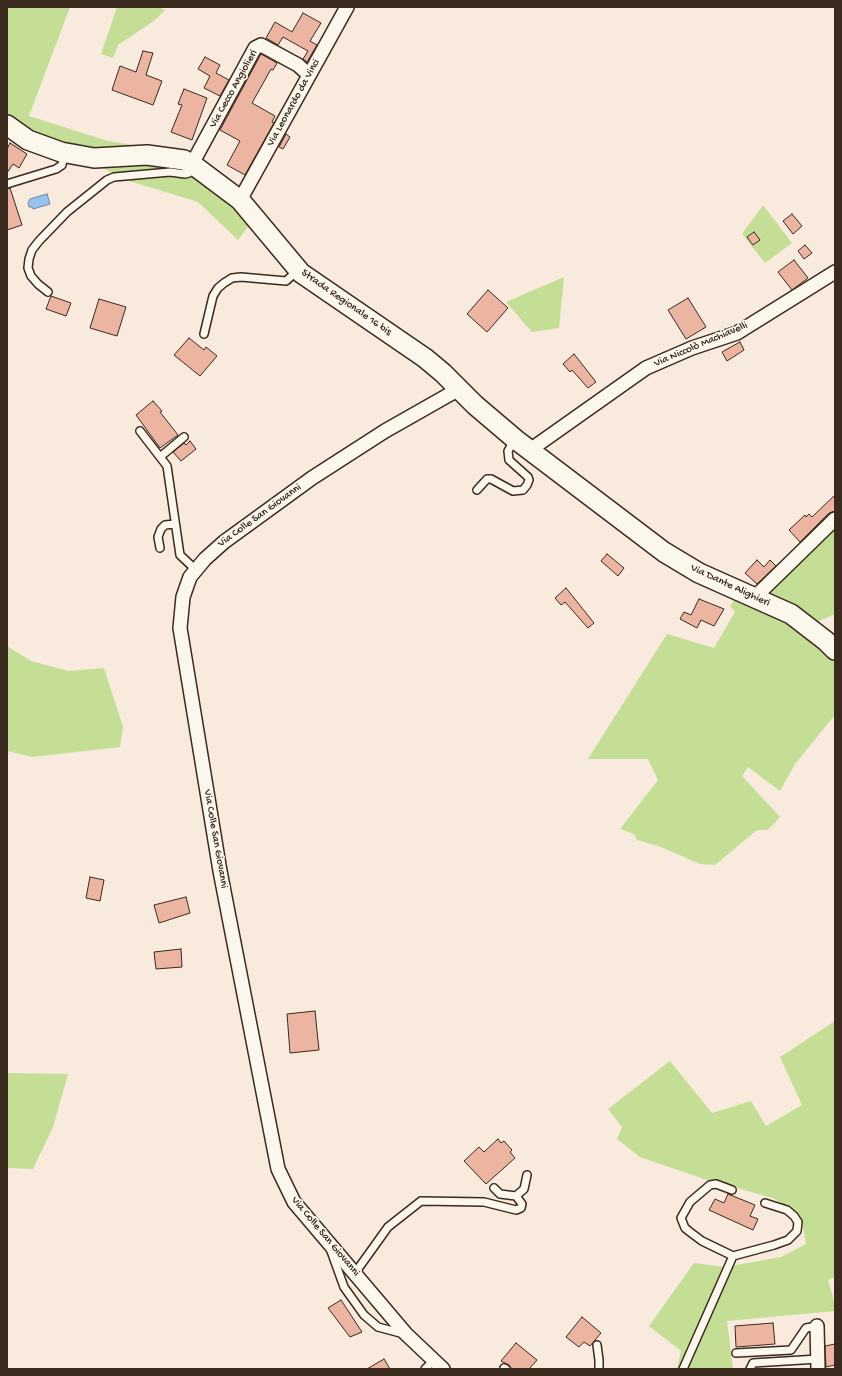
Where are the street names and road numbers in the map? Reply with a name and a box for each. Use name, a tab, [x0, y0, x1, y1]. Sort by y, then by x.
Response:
street label: Via Cecco Angiolieri	[207, 48, 261, 130]
street label: Via Leonardo da Vinci	[265, 57, 323, 149]
street label: Strada Regionale 16 bis	[298, 267, 394, 339]
street label: Via Niccolò Machiavelli	[652, 319, 750, 371]
street label: Via Colle San Giovanni	[216, 481, 304, 551]
street label: Via Dante Alighieri	[688, 562, 772, 610]
street label: Via Colle San Giovanni	[200, 789, 230, 889]
street label: Via Colle San Giovanni	[288, 1195, 362, 1279]

